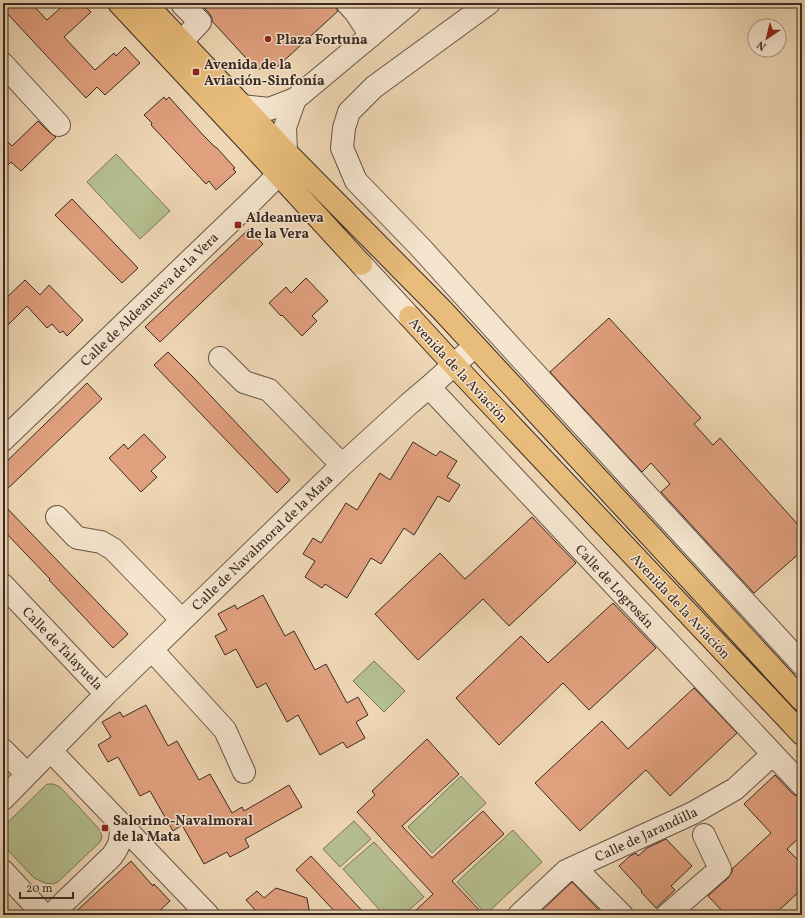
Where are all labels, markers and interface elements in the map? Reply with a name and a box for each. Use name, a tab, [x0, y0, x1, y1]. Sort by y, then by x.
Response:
north arrow	[747, 18, 787, 58]
place label: Plaza Fortuna	[276, 31, 368, 50]
marker: Plaza Fortuna	[263, 34, 273, 44]
text: N	[755, 37, 770, 53]
place label: Avenida de la Aviación-Sinfonía	[204, 56, 325, 91]
marker: Avenida de la Aviación-Sinfonía	[191, 67, 201, 77]
place label: Aldeanueva de la Vera	[246, 209, 324, 244]
marker: Aldeanueva de la Vera	[233, 220, 243, 230]
street label: Calle de Aldeanueva de la Vera	[77, 229, 223, 371]
street label: Avenida de la Aviación	[404, 314, 512, 428]
street label: Calle de Navalmoral de la Mata	[188, 470, 338, 616]
street label: Calle de Logrosán	[570, 541, 658, 633]
street label: Avenida de la Aviación	[626, 550, 734, 664]
street label: Calle de Talayuela	[17, 603, 107, 695]
street label: Calle de Jarandilla	[592, 803, 701, 868]
place label: Salorino-Navalmoral de la Mata	[113, 812, 253, 847]
marker: Salorino-Navalmoral de la Mata	[100, 823, 110, 833]
scale bar	[20, 874, 73, 900]
text: 20 m	[26, 881, 53, 897]

